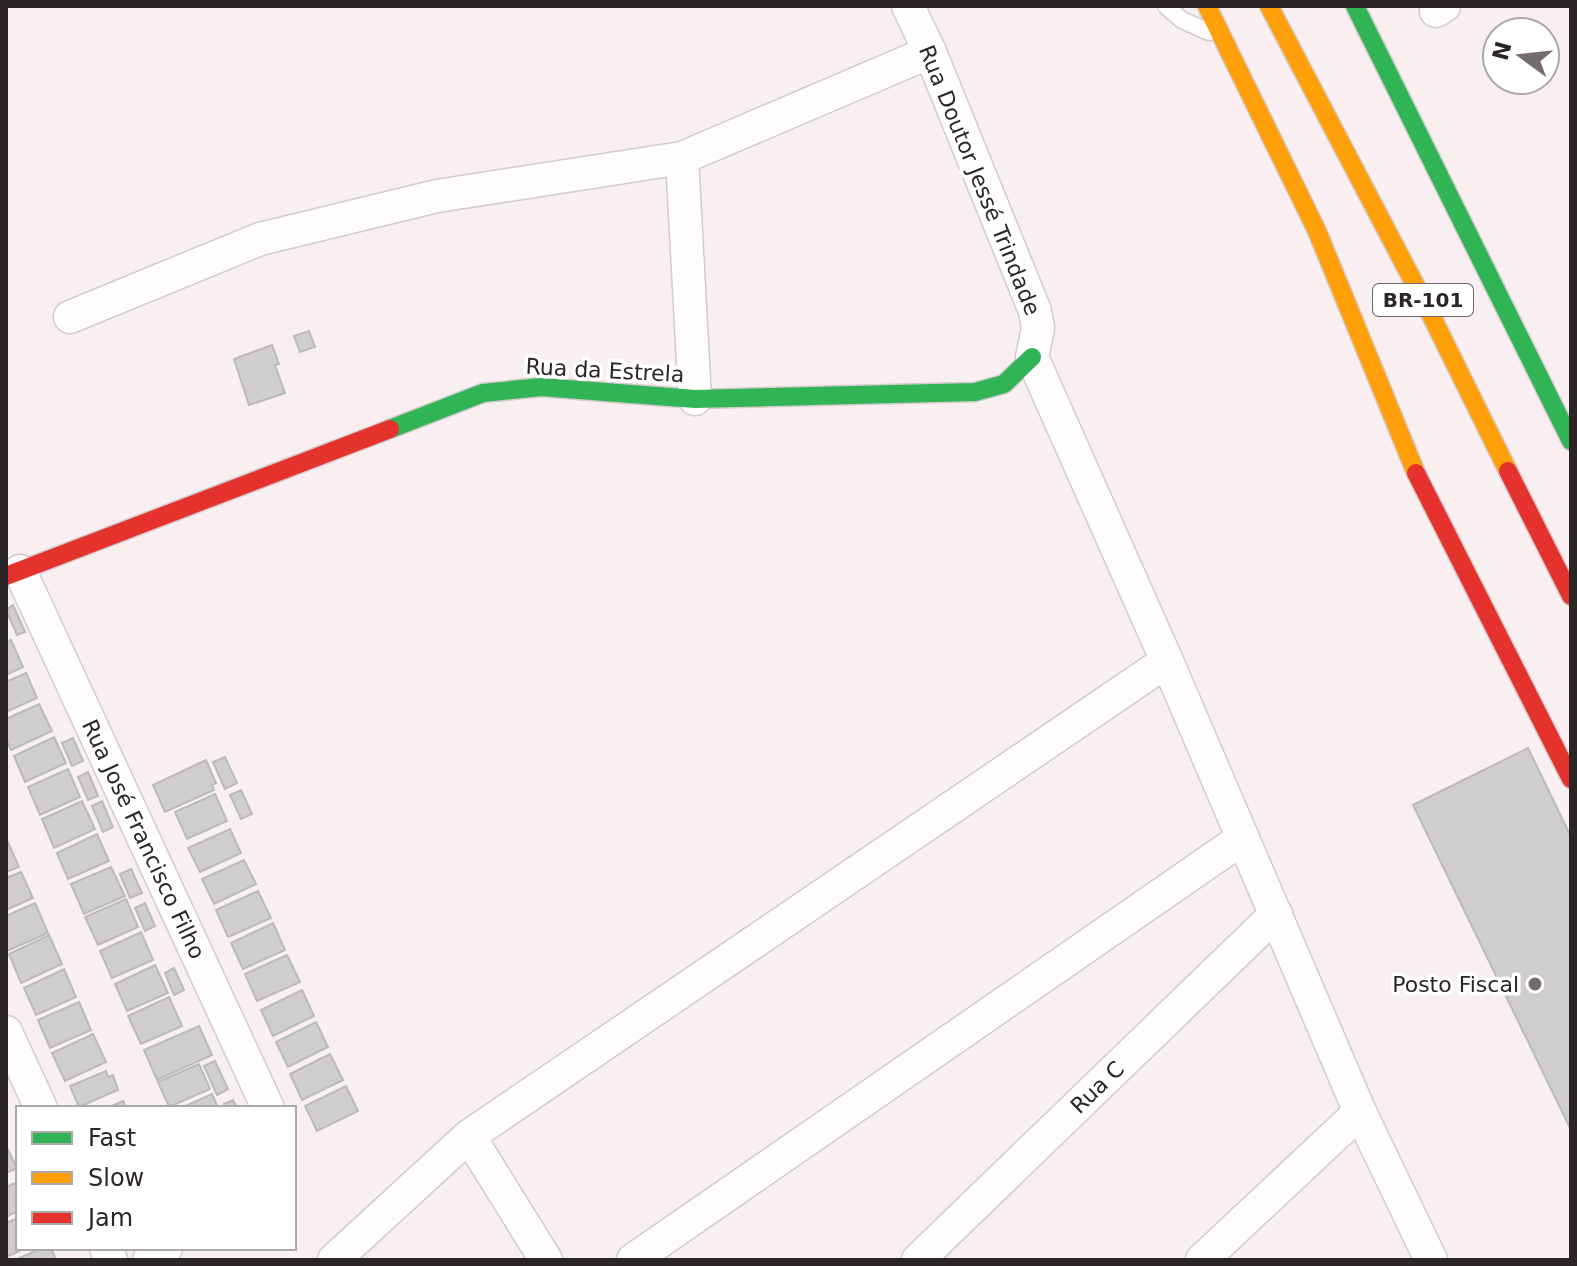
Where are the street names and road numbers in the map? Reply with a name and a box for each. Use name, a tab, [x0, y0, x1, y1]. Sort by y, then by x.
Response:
street label: Rua Doutor Jessé Trindade	[914, 42, 1045, 319]
road number: BR-101	[1373, 284, 1473, 316]
street label: Rua da Estrela	[525, 354, 685, 387]
street label: Rua José Francisco Filho	[77, 716, 210, 963]
street label: Rua C	[1066, 1056, 1129, 1119]

